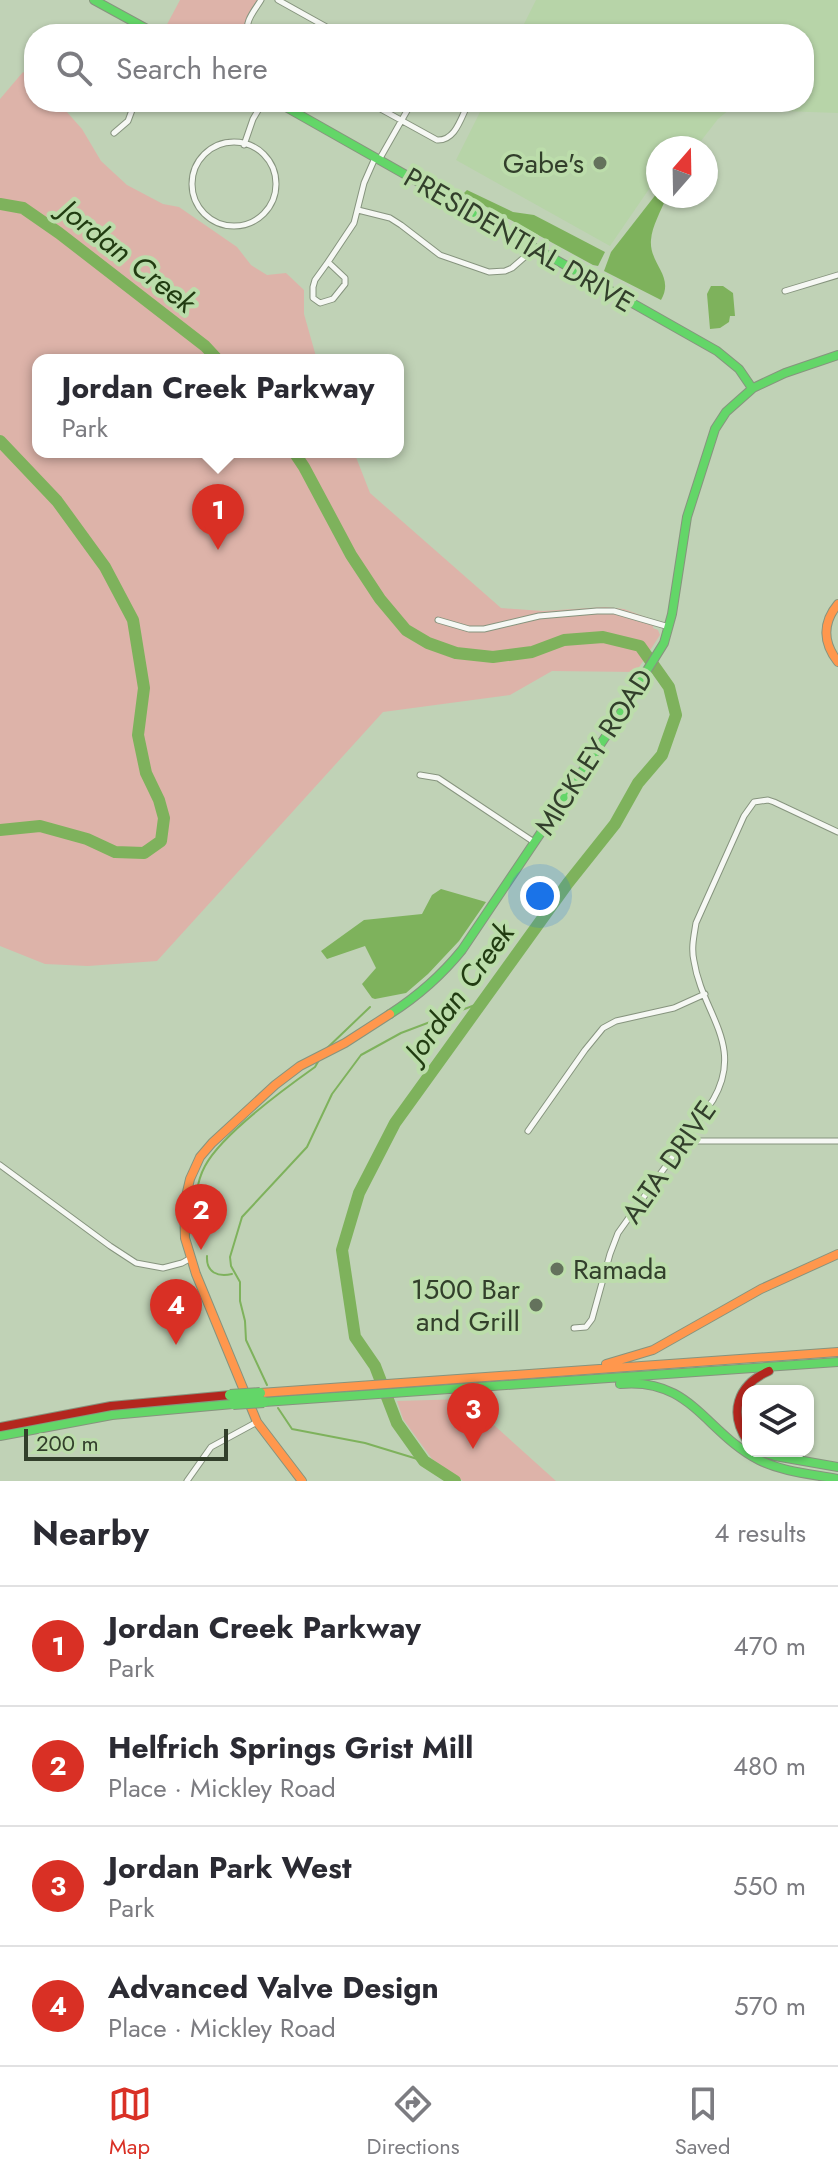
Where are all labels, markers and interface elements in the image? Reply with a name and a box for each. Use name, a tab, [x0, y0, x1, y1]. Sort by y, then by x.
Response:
search box	[24, 24, 814, 112]
icon: search	[52, 46, 96, 90]
text: Search here	[116, 47, 268, 90]
north arrow	[646, 136, 718, 208]
place label: Gabe's	[503, 143, 584, 184]
marker: Gabe's	[591, 154, 609, 172]
street label: PRESIDENTIAL DRIVE	[396, 157, 642, 323]
water label: Jordan Creek	[47, 186, 206, 324]
popup	[32, 354, 404, 458]
text: Jordan Creek Parkway	[62, 366, 375, 409]
text: Park	[62, 409, 108, 447]
pin: 1	[192, 484, 244, 550]
street label: MICKLEY ROAD	[525, 661, 663, 843]
your location	[520, 876, 560, 916]
water label: Jordan Creek	[391, 913, 525, 1074]
street label: ALTA DRIVE	[612, 1092, 726, 1232]
pin: 2	[175, 1184, 227, 1250]
place label: Ramada	[573, 1249, 667, 1290]
marker: Ramada	[548, 1260, 566, 1278]
place label: 1500 Bar and Grill	[411, 1269, 520, 1342]
pin: 4	[150, 1279, 202, 1345]
marker: 1500 Bar and Grill	[527, 1296, 545, 1314]
pin: 3	[447, 1383, 499, 1449]
map controls	[742, 1385, 814, 1457]
button: layers	[742, 1385, 814, 1457]
scale bar	[24, 1425, 228, 1461]
text: 200 m	[36, 1427, 99, 1459]
text: Nearby	[32, 1509, 149, 1558]
text: 4 results	[714, 1514, 806, 1552]
text: Jordan Creek Parkway	[108, 1606, 421, 1649]
text: 1	[51, 1627, 65, 1665]
text: 470 m	[734, 1627, 806, 1665]
text: Park	[108, 1649, 154, 1687]
text: Helfrich Springs Grist Mill	[108, 1726, 473, 1769]
text: 2	[49, 1747, 67, 1785]
text: 480 m	[733, 1747, 806, 1785]
text: Place · Mickley Road	[108, 1769, 336, 1807]
text: Jordan Park West	[108, 1846, 351, 1889]
text: 3	[50, 1867, 66, 1905]
text: 550 m	[733, 1867, 806, 1905]
text: Park	[108, 1889, 154, 1927]
text: Advanced Valve Design	[108, 1966, 439, 2009]
text: 4	[49, 1987, 67, 2025]
text: 570 m	[734, 1987, 806, 2025]
text: Place · Mickley Road	[108, 2009, 336, 2047]
tab: Map	[108, 2082, 152, 2162]
tab: Directions	[367, 2082, 460, 2162]
tab: Saved	[675, 2082, 730, 2162]

